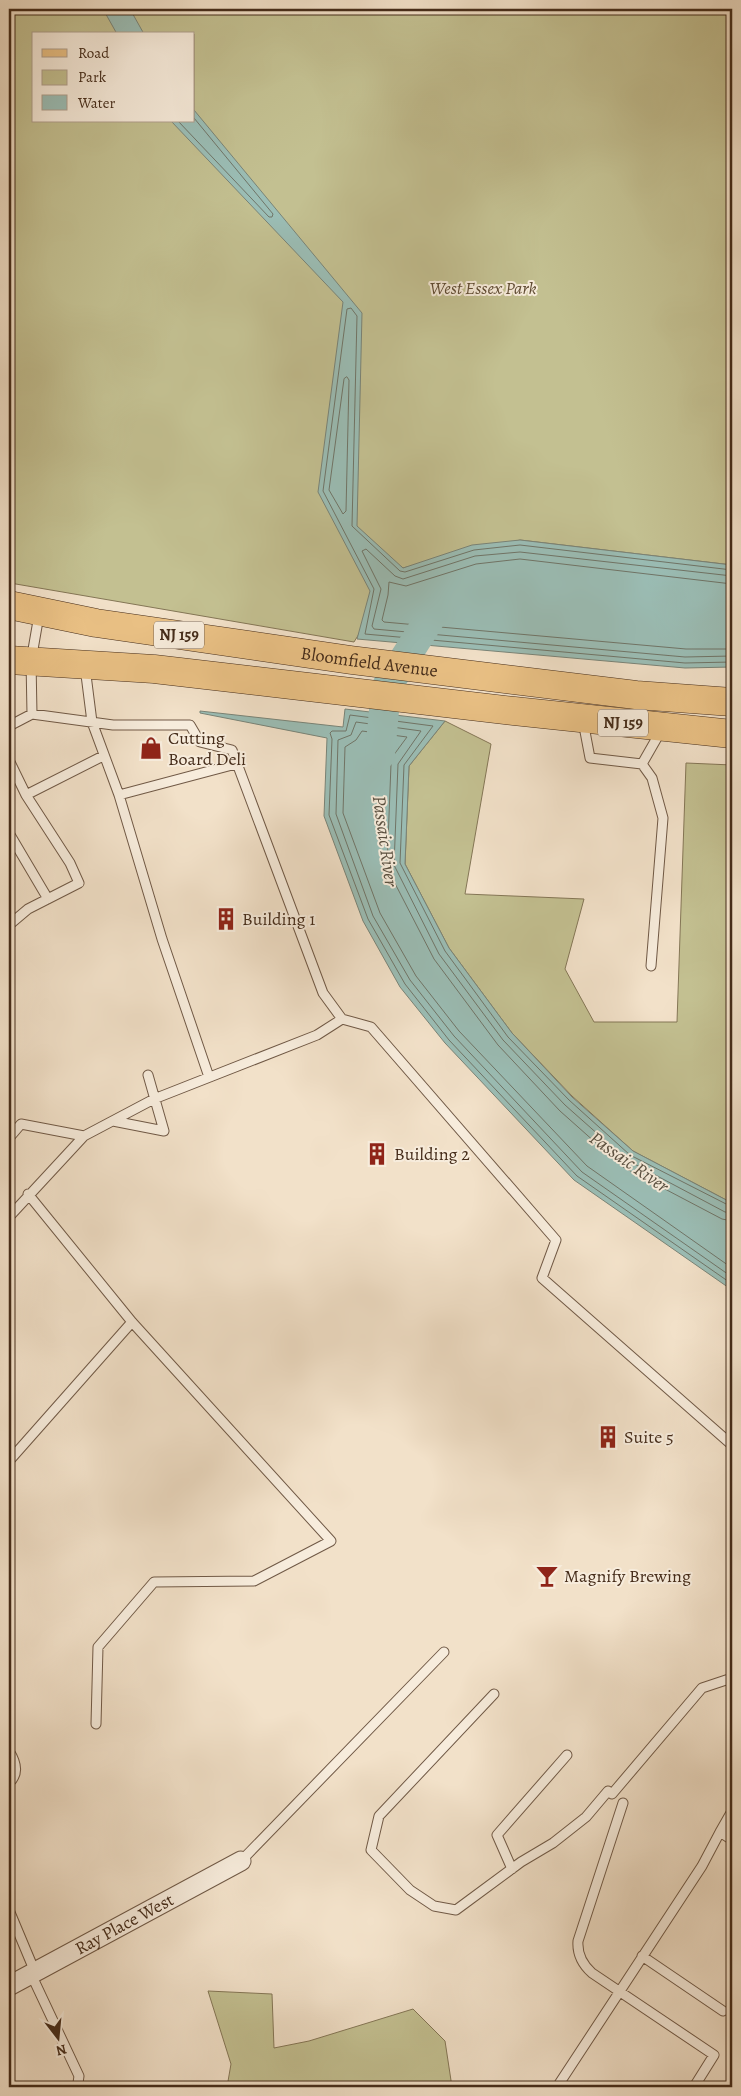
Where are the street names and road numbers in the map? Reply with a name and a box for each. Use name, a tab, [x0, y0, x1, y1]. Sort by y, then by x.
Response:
road number: NJ 159	[154, 622, 204, 648]
street label: Bloomfield Avenue	[299, 641, 439, 683]
road number: NJ 159	[598, 710, 648, 736]
street label: Ray Place West	[71, 1887, 178, 1960]

